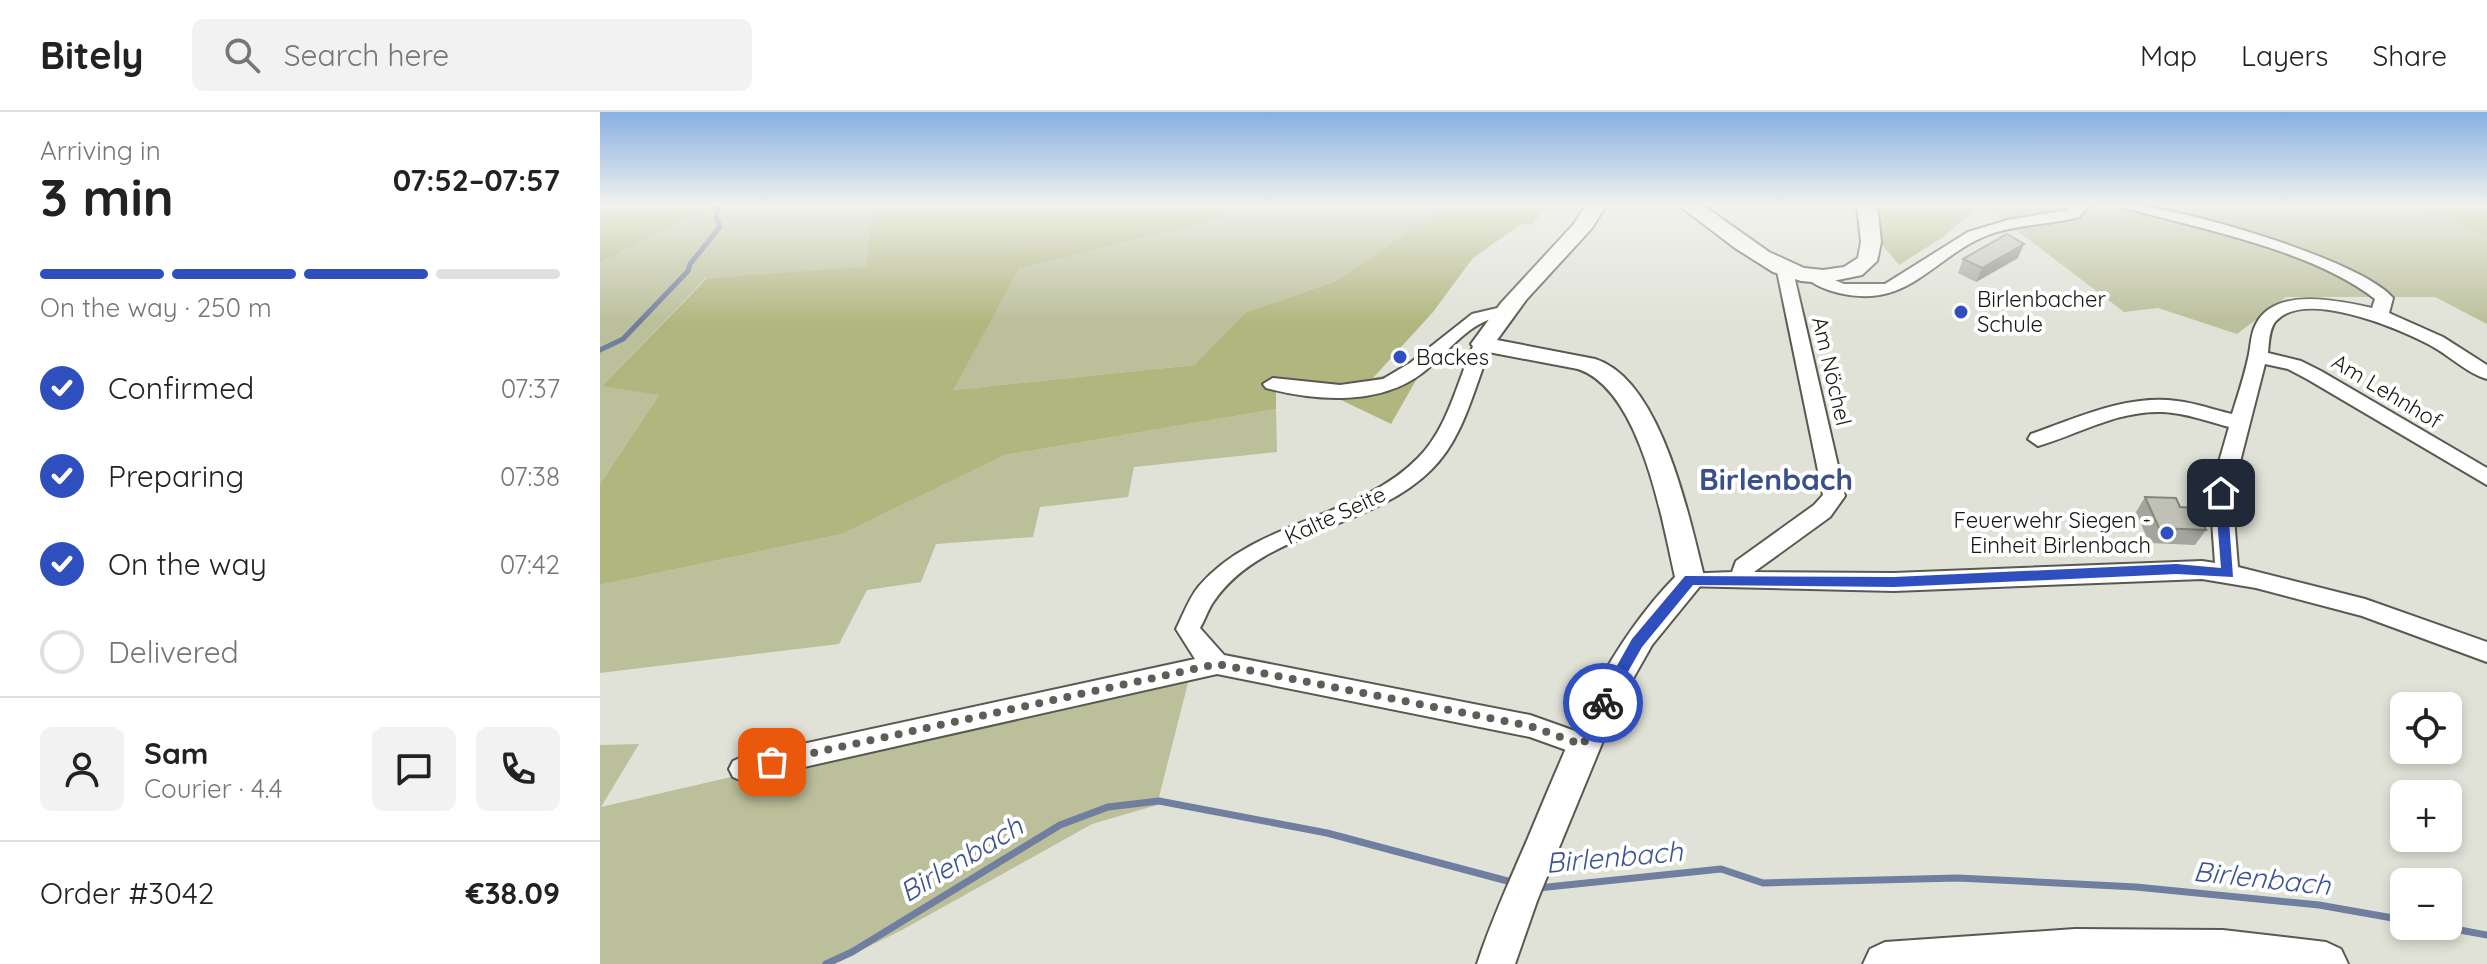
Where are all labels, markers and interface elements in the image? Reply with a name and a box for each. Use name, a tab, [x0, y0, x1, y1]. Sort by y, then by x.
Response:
search box	[192, 19, 752, 91]
text: Bitely	[40, 31, 144, 79]
icon: search	[220, 33, 264, 77]
text: Search here	[284, 36, 449, 74]
text: Map	[2140, 38, 2197, 73]
text: Layers	[2241, 38, 2328, 73]
text: Share	[2372, 38, 2447, 73]
text: Arriving in	[40, 134, 161, 167]
text: 07:52–07:57	[393, 161, 560, 199]
text: 3 min	[40, 164, 174, 229]
place label: Birlenbacher Schule	[1977, 285, 2106, 338]
text: On the way · 250 m	[40, 291, 272, 324]
marker: Birlenbacher Schule	[1952, 303, 1970, 321]
street label: Am Nöchel	[1806, 314, 1858, 428]
place label: Backes	[1416, 343, 1489, 371]
street label: Am Lehnhof	[2327, 347, 2447, 435]
marker: Backes	[1391, 348, 1409, 366]
icon: check	[40, 366, 84, 410]
text: Confirmed	[108, 369, 254, 407]
text: 07:37	[501, 372, 560, 405]
icon: check	[40, 454, 84, 498]
text: Preparing	[108, 457, 244, 495]
pin	[2187, 459, 2255, 527]
text: 07:38	[500, 460, 560, 493]
district label: Birlenbach	[1699, 460, 1853, 498]
icon: home	[2199, 471, 2243, 515]
street label: Kalte Seite	[1280, 479, 1390, 551]
place label: Feuerwehr Siegen - Einheit Birlenbach	[1954, 506, 2151, 559]
marker: Feuerwehr Siegen - Einheit Birlenbach	[2158, 524, 2176, 542]
icon: check	[40, 542, 84, 586]
text: On the way	[108, 545, 267, 583]
text: 07:42	[500, 548, 560, 581]
text: Delivered	[108, 633, 239, 671]
courier	[1563, 663, 1643, 743]
icon: bike	[1581, 681, 1625, 725]
map controls	[2390, 692, 2462, 940]
button: locate	[2390, 692, 2462, 764]
button: person	[40, 727, 124, 811]
button: chat	[372, 727, 456, 811]
button: phone	[476, 727, 560, 811]
pin	[738, 728, 806, 796]
text: Sam	[144, 734, 208, 772]
icon: bag	[750, 740, 794, 784]
text: Courier · 4.4	[144, 772, 282, 805]
button: +	[2390, 780, 2462, 852]
water label: Birlenbach	[893, 808, 1030, 909]
water label: Birlenbach	[1544, 833, 1685, 880]
water label: Birlenbach	[2192, 853, 2333, 902]
button: −	[2390, 868, 2462, 940]
text: Order #3042	[40, 874, 214, 912]
text: €38.09	[466, 874, 560, 912]

